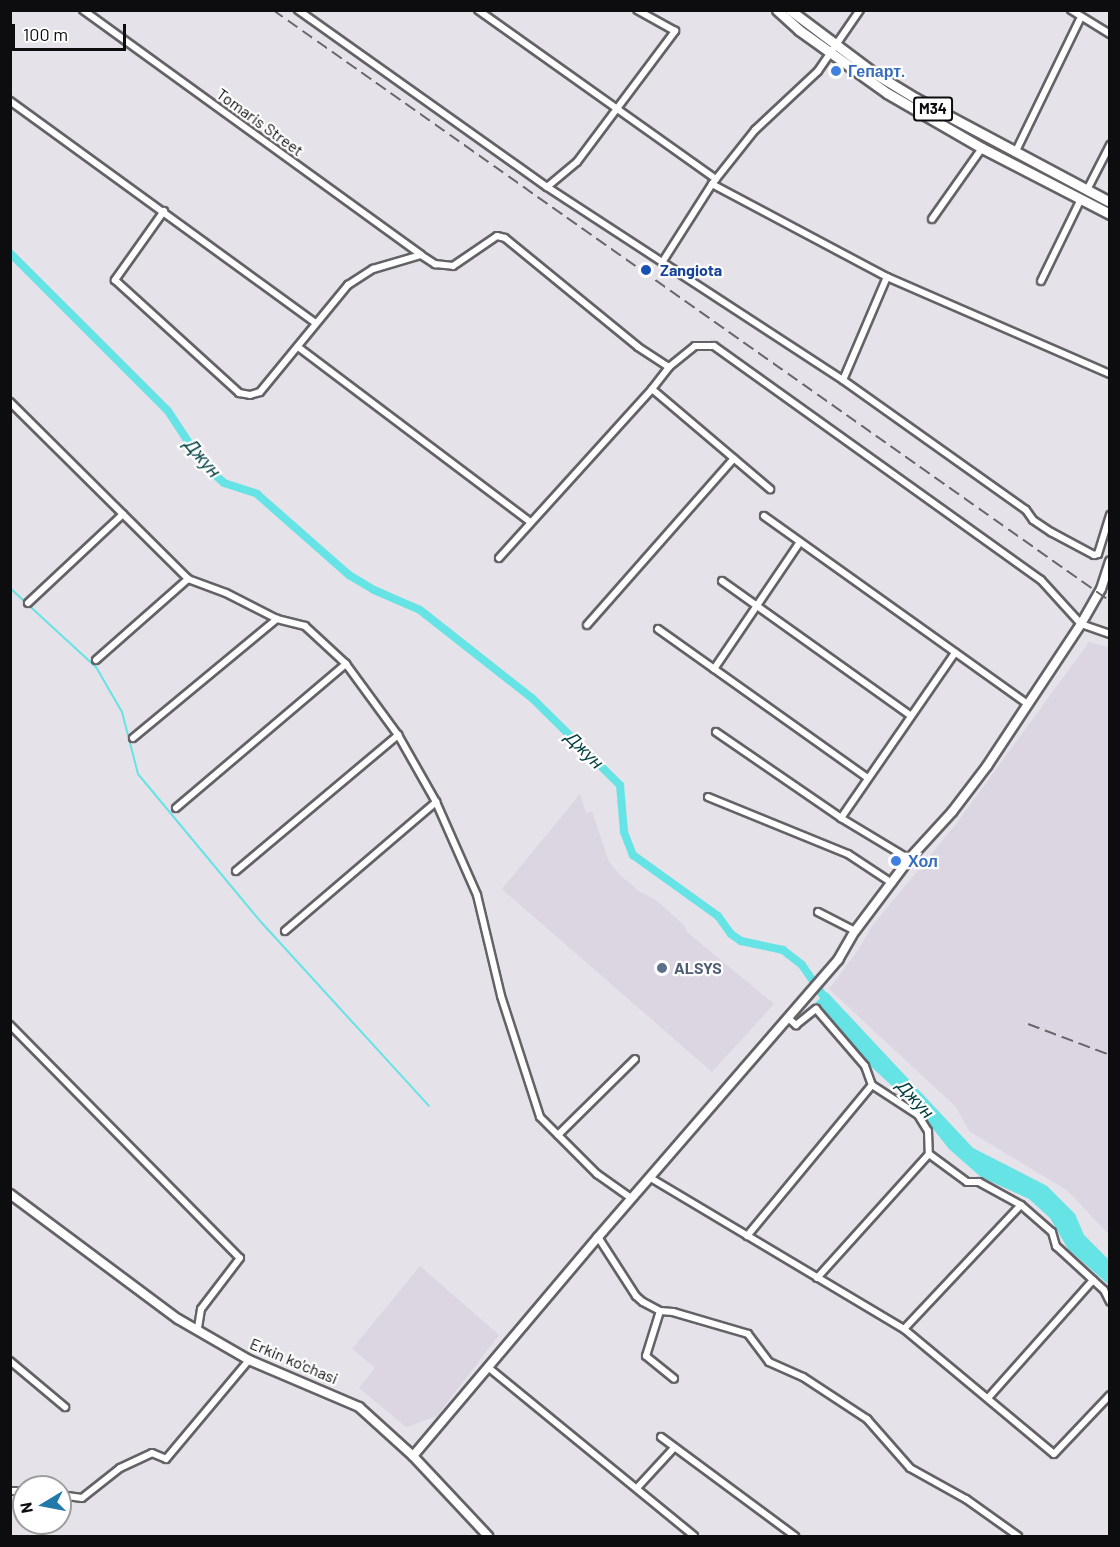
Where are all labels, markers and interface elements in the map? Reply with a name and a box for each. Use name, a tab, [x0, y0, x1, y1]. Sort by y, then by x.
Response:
scale bar	[15, 12, 129, 50]
text: 100 m	[23, 23, 68, 45]
place label: Гепарт.	[848, 61, 905, 81]
marker: Гепарт.	[829, 64, 843, 78]
street label: Tomaris Street	[213, 84, 307, 160]
road number: M34	[912, 97, 954, 121]
place label: Zangiota	[660, 260, 722, 280]
marker: Zangiota	[637, 261, 655, 279]
water label: Джун	[181, 434, 225, 482]
water label: Джун	[562, 727, 608, 773]
place label: Хол	[908, 851, 938, 871]
marker: Хол	[889, 854, 903, 868]
place label: ALSYS	[674, 958, 722, 978]
marker: ALSYS	[655, 961, 669, 975]
water label: Джун	[893, 1075, 939, 1123]
street label: Erkin ko'chasi	[247, 1334, 341, 1388]
north arrow	[12, 1475, 72, 1535]
text: N	[15, 1501, 36, 1515]

